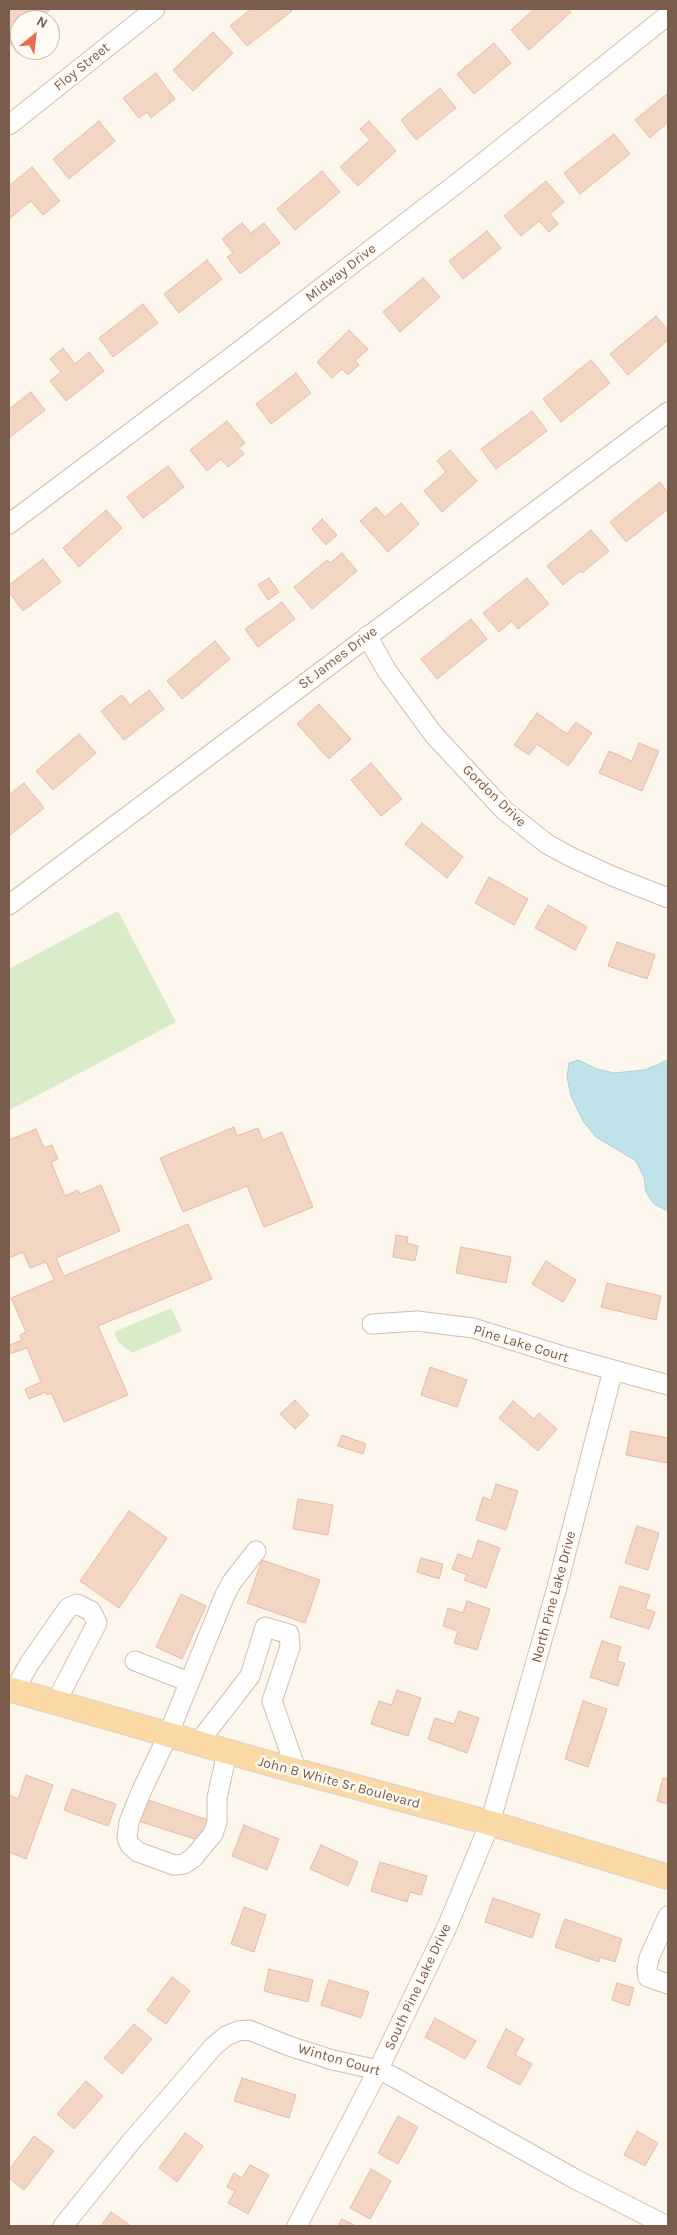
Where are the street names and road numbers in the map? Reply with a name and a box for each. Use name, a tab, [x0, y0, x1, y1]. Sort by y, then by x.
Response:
street label: Floy Street	[51, 39, 113, 95]
street label: Midway Drive	[302, 240, 380, 306]
street label: St James Drive	[295, 623, 381, 693]
street label: Gordon Drive	[459, 761, 529, 831]
street label: Pine Lake Court	[471, 1322, 571, 1366]
street label: North Pine Lake Drive	[528, 1529, 580, 1665]
street label: John B White Sr Boulevard	[256, 1753, 422, 1813]
street label: South Pine Lake Drive	[381, 1921, 455, 2053]
street label: Winton Court	[296, 2040, 382, 2080]

